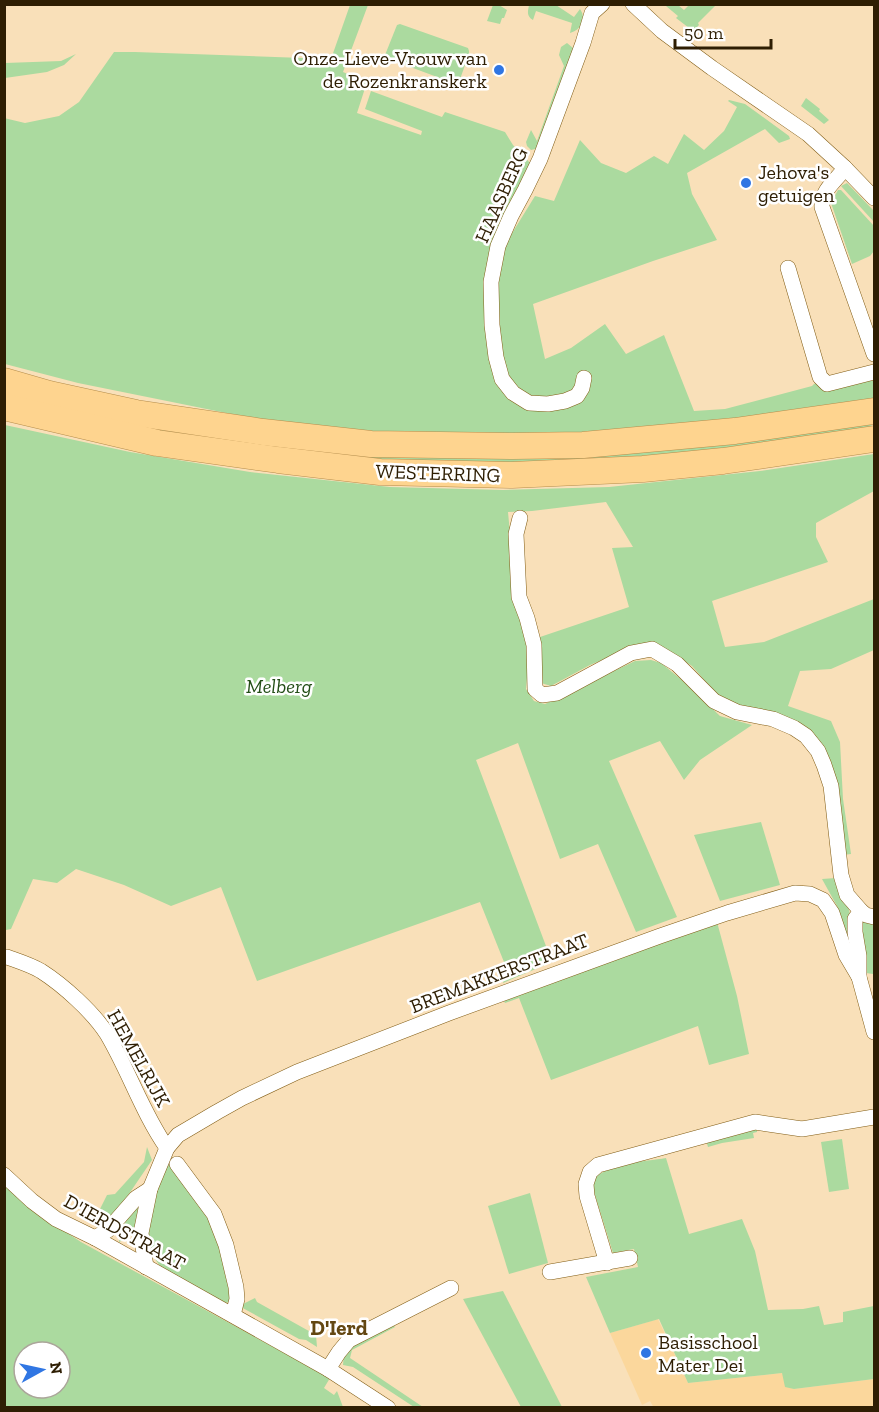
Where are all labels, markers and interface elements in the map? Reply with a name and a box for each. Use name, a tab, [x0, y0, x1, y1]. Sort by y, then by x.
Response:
scale bar	[675, 12, 771, 50]
text: 50 m	[684, 22, 724, 44]
place label: Onze-Lieve-Vrouw van de Rozenkranskerk	[293, 46, 488, 93]
marker: Onze-Lieve-Vrouw van de Rozenkranskerk	[492, 63, 506, 77]
street label: HAASBERG	[469, 144, 533, 246]
place label: Jehova's getuigen	[758, 160, 835, 207]
marker: Jehova's getuigen	[739, 176, 753, 190]
street label: WESTERRING	[375, 459, 501, 487]
park label: Melberg	[246, 674, 313, 698]
street label: BREMAKKERSTRAAT	[406, 928, 592, 1018]
street label: HEMELRIJK	[102, 1005, 176, 1111]
street label: D'IERDSTRAAT	[60, 1189, 190, 1275]
district label: D'Ierd	[310, 1315, 368, 1340]
place label: Basisschool Mater Dei	[658, 1330, 758, 1377]
north arrow	[12, 1340, 72, 1400]
marker: Basisschool Mater Dei	[639, 1346, 653, 1360]
text: N	[46, 1361, 67, 1375]

